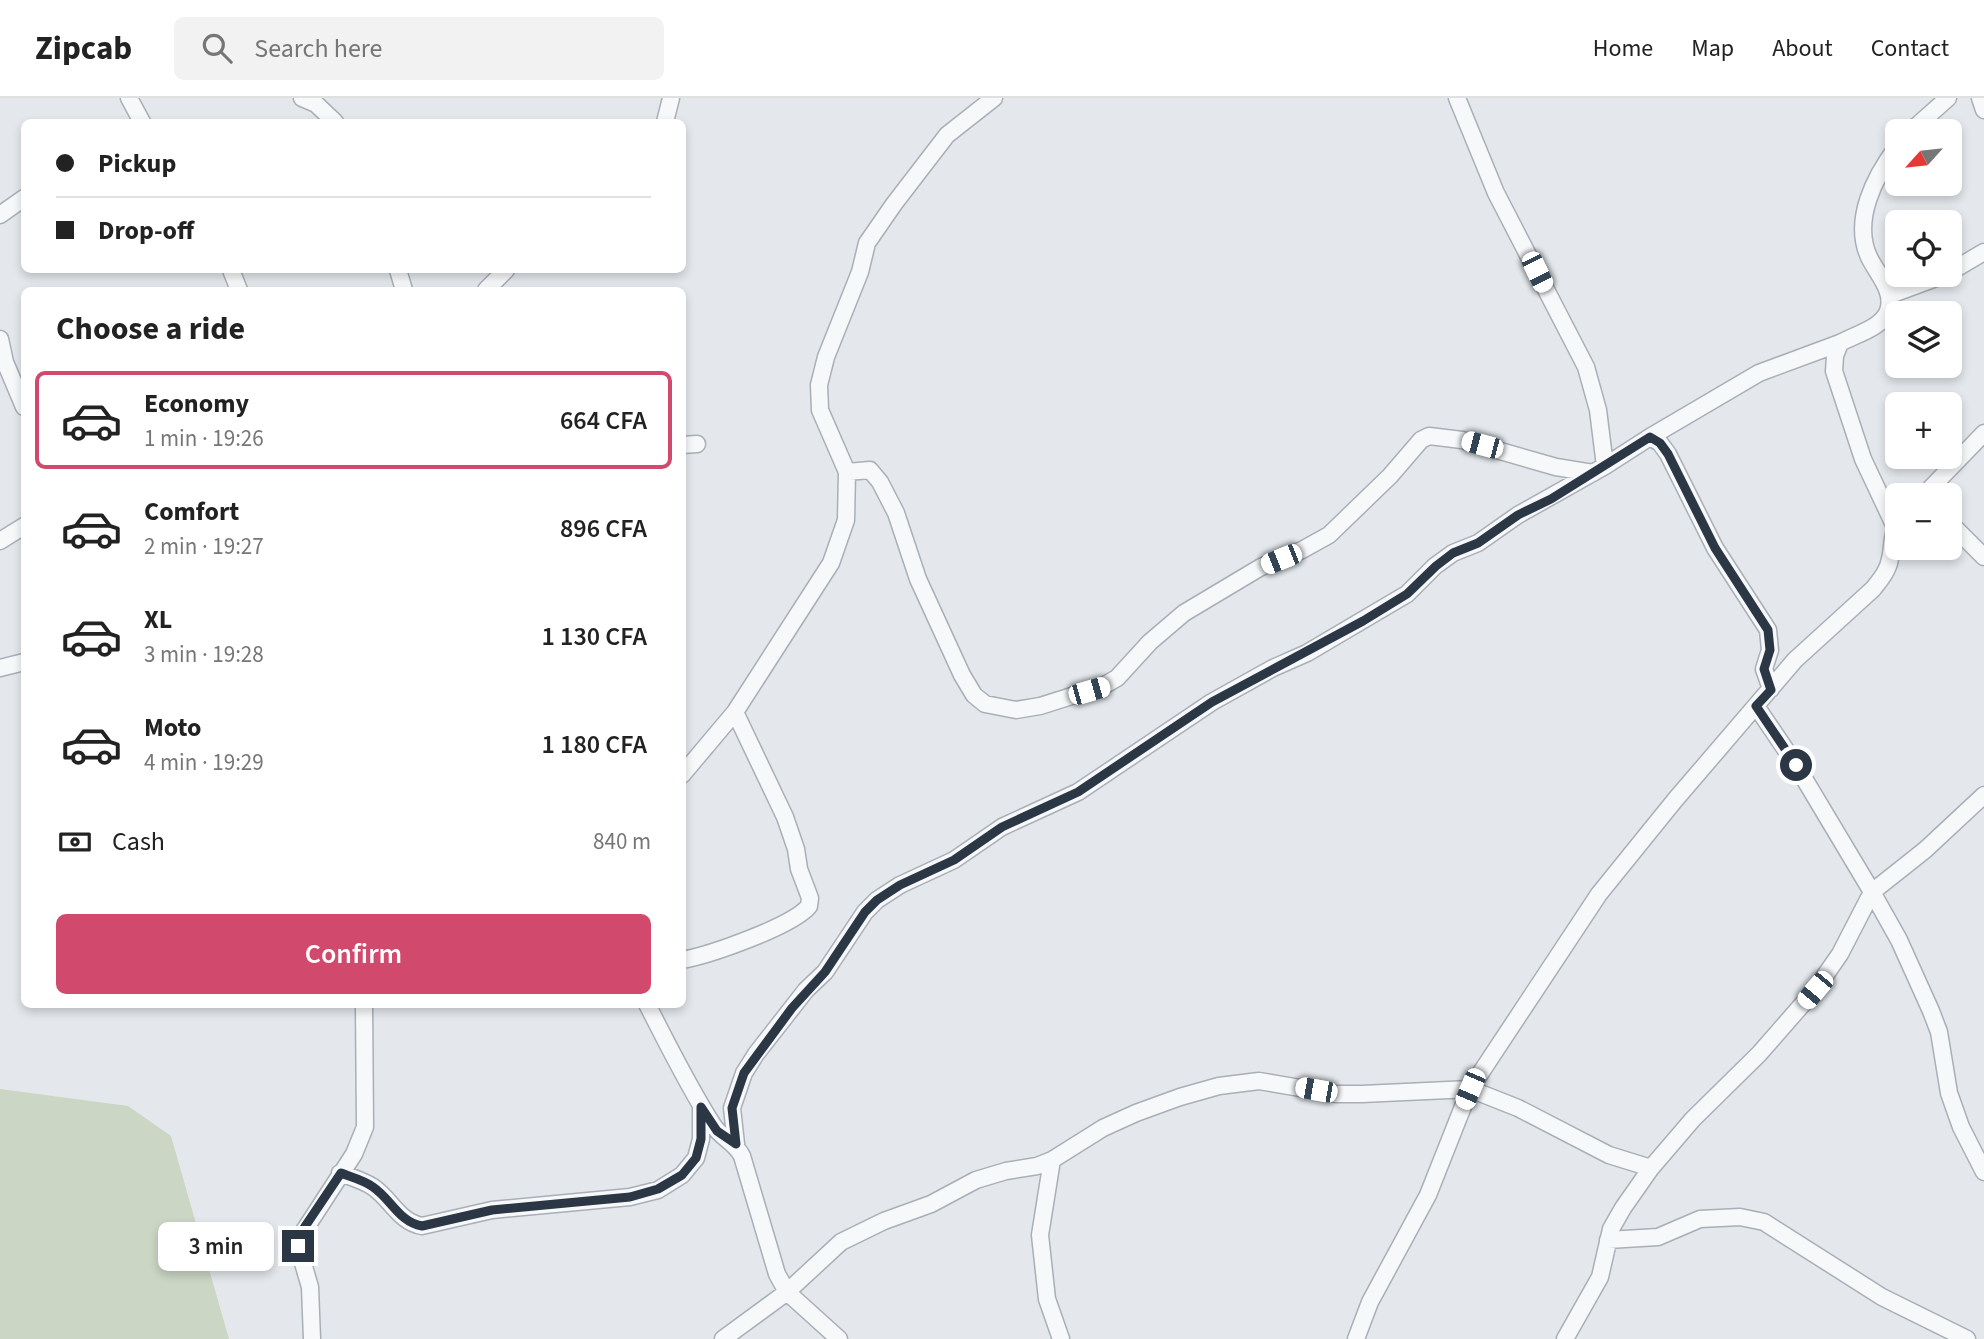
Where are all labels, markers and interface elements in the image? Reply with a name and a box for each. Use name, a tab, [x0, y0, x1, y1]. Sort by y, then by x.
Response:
search box	[174, 17, 664, 80]
text: Zipcab	[35, 25, 132, 72]
icon: search	[198, 29, 236, 67]
text: Search here	[254, 30, 382, 67]
text: Home	[1593, 31, 1653, 66]
text: Map	[1691, 31, 1734, 66]
text: About	[1772, 31, 1833, 66]
text: Contact	[1871, 31, 1949, 66]
north arrow	[1885, 119, 1962, 196]
map controls	[1885, 119, 1962, 560]
text: Pickup	[98, 145, 176, 182]
button: locate	[1885, 210, 1962, 287]
text: Drop-off	[98, 212, 194, 249]
car	[1519, 249, 1556, 295]
button: layers	[1885, 301, 1962, 378]
text: Choose a ride	[56, 306, 245, 352]
text: Economy	[144, 385, 249, 422]
icon: car	[60, 389, 123, 452]
button: +	[1885, 392, 1962, 469]
text: 664 CFA	[560, 402, 647, 439]
text: 1 min · 19:26	[144, 422, 264, 455]
car	[1459, 429, 1506, 461]
button: −	[1885, 483, 1962, 560]
text: Comfort	[144, 493, 239, 530]
icon: car	[60, 497, 123, 560]
text: 896 CFA	[560, 510, 647, 547]
text: 2 min · 19:27	[144, 530, 264, 563]
car	[1258, 541, 1305, 577]
text: XL	[144, 601, 172, 638]
icon: car	[60, 605, 123, 668]
text: 1 130 CFA	[542, 618, 647, 655]
text: 3 min · 19:28	[144, 638, 264, 671]
car	[1066, 675, 1113, 707]
text: Moto	[144, 709, 201, 746]
icon: car	[60, 713, 123, 776]
text: 1 180 CFA	[542, 726, 647, 763]
text: 4 min · 19:29	[144, 746, 264, 779]
route start	[1780, 749, 1812, 781]
icon: cash	[56, 823, 94, 861]
text: Cash	[112, 823, 165, 860]
text: 840 m	[593, 825, 651, 858]
button: Confirm	[56, 914, 651, 994]
car	[1794, 967, 1837, 1013]
car	[1453, 1066, 1488, 1112]
car	[1294, 1076, 1339, 1104]
callout: 3 min	[158, 1222, 274, 1270]
text: 3 min	[189, 1230, 243, 1263]
route end	[282, 1230, 314, 1262]

